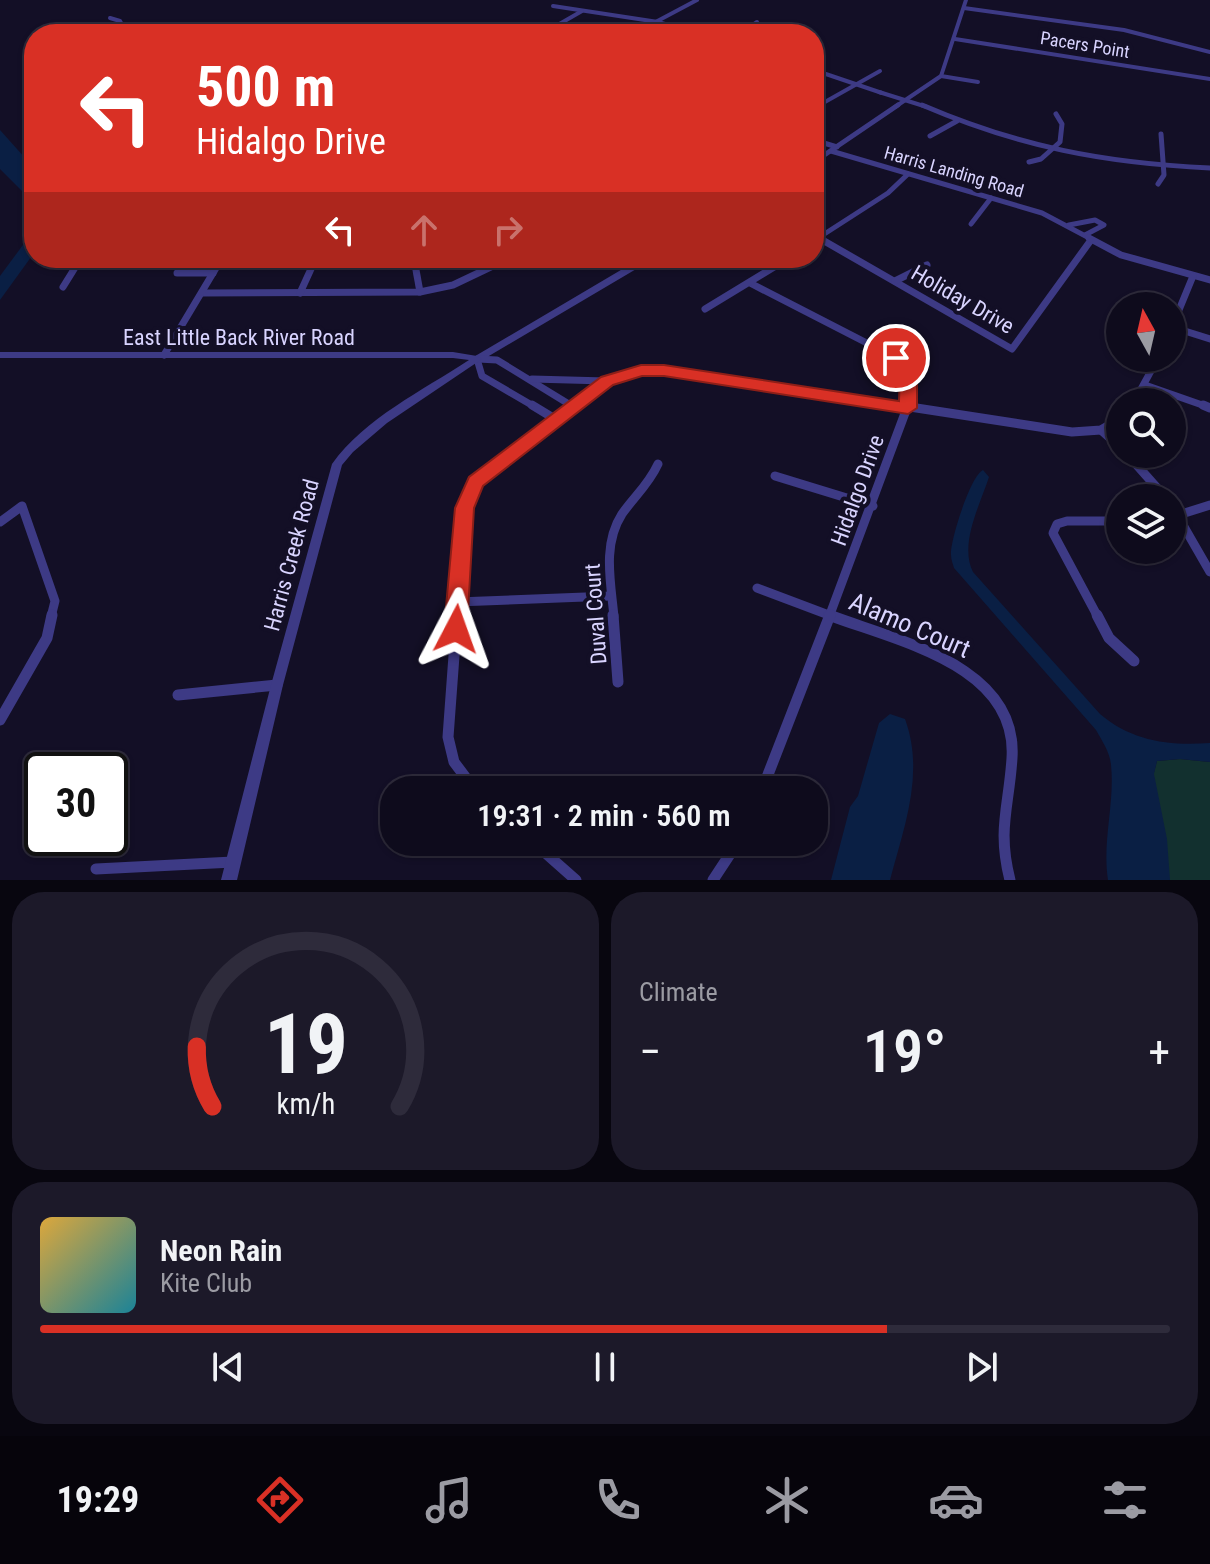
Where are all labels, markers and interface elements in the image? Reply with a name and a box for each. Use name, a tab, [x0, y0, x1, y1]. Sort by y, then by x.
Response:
street label: Pacers Point	[1039, 27, 1131, 62]
text: 500 m	[196, 54, 335, 120]
icon: left	[64, 56, 168, 160]
text: Hidalgo Drive	[196, 121, 386, 163]
street label: Harris Landing Road	[882, 142, 1026, 201]
icon: left	[318, 208, 362, 252]
icon: ahead	[402, 208, 446, 252]
icon: right	[486, 208, 530, 252]
street label: Holiday Drive	[907, 260, 1018, 339]
north arrow	[1106, 292, 1186, 372]
map controls	[1106, 292, 1186, 564]
pin	[862, 324, 930, 392]
street label: East Little Back River Road	[123, 325, 355, 350]
icon: arrive	[874, 336, 918, 380]
button: search	[1106, 388, 1186, 468]
street label: Hidalgo Drive	[826, 431, 889, 549]
street label: Harris Creek Road	[259, 476, 324, 634]
button: layers	[1106, 484, 1186, 564]
street label: Duval Court	[580, 563, 611, 665]
street label: Alamo Court	[845, 586, 975, 664]
position arrow	[414, 587, 498, 671]
speed limit sign: 30	[24, 752, 128, 856]
text: 19:31 · 2 min · 560 m	[477, 798, 731, 833]
text: Climate	[639, 977, 718, 1007]
text: 19	[263, 996, 348, 1093]
text: 19°	[863, 1016, 946, 1087]
text: −	[639, 1026, 661, 1078]
text: +	[1148, 1026, 1170, 1078]
text: km/h	[276, 1087, 335, 1121]
text: Neon Rain	[160, 1233, 282, 1268]
text: Kite Club	[160, 1268, 252, 1298]
icon: previous	[206, 1345, 250, 1389]
icon: pause	[583, 1345, 627, 1389]
icon: next	[960, 1345, 1004, 1389]
icon: directions	[252, 1472, 308, 1528]
icon: music	[421, 1472, 477, 1528]
icon: phone	[590, 1472, 646, 1528]
icon: climate	[759, 1472, 815, 1528]
icon: car	[928, 1472, 984, 1528]
icon: filters	[1097, 1472, 1153, 1528]
text: 19:29	[57, 1479, 139, 1521]

